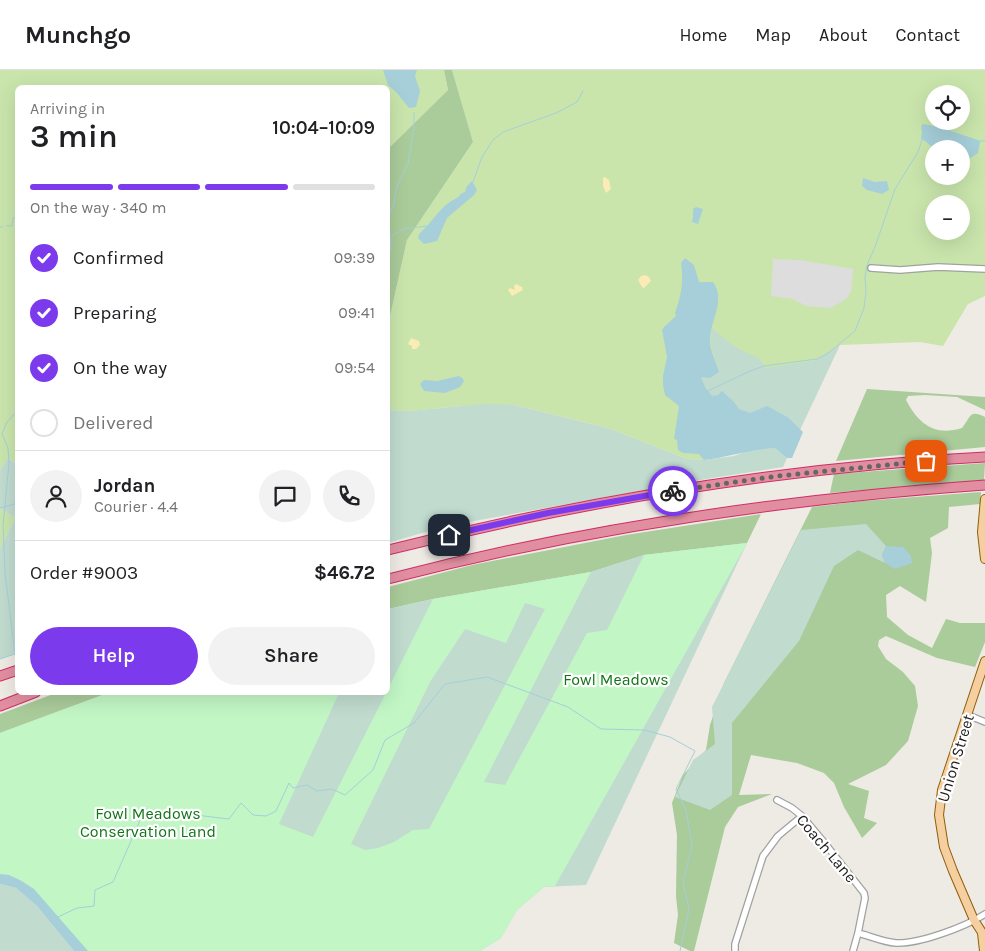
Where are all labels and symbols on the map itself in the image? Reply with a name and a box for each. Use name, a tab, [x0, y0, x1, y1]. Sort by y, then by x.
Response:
pin	[905, 440, 947, 482]
courier	[648, 466, 698, 516]
pin	[428, 514, 470, 556]
park label: Fowl Meadows	[563, 670, 669, 689]
street label: Union Street	[933, 712, 978, 804]
park label: Fowl Meadows Conservation Land	[80, 804, 216, 841]
street label: Coach Lane	[793, 810, 861, 886]

